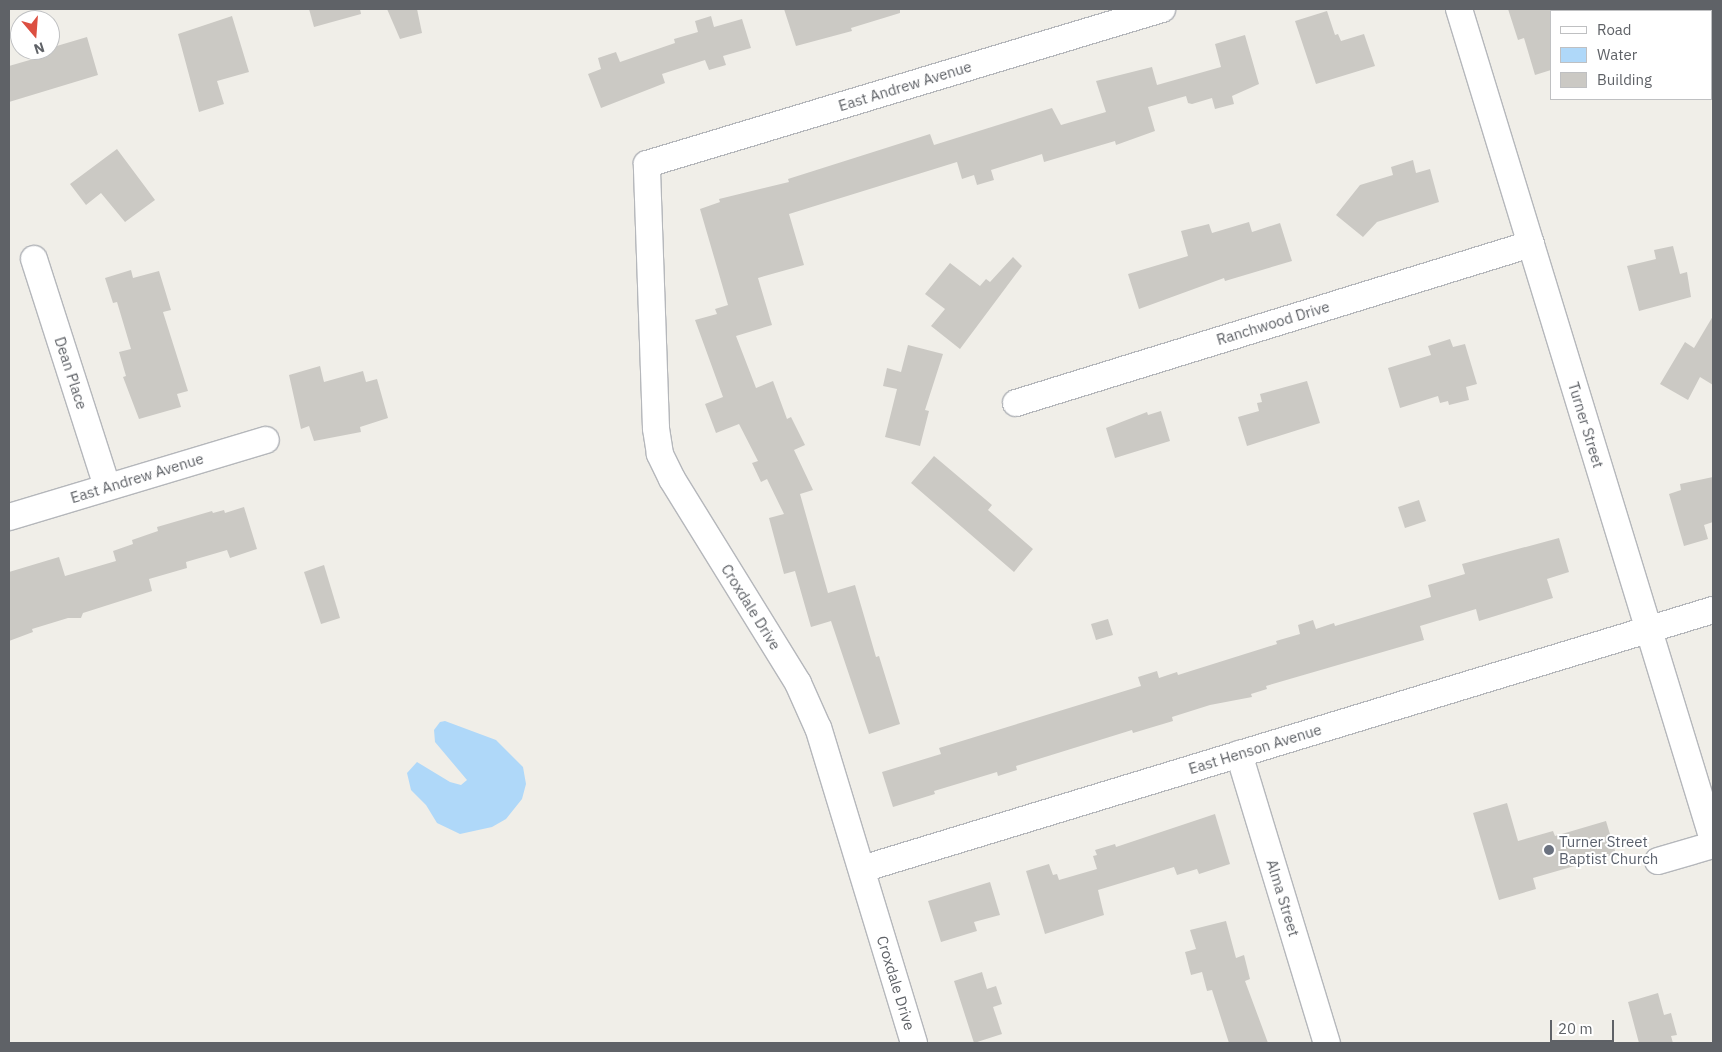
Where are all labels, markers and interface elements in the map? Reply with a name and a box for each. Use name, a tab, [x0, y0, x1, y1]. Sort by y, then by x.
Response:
north arrow	[10, 10, 60, 60]
legend	[1550, 10, 1712, 100]
text: Road	[1597, 20, 1632, 39]
text: N	[32, 38, 47, 58]
text: Water	[1597, 45, 1637, 64]
street label: East Andrew Avenue	[836, 57, 974, 115]
text: Building	[1597, 70, 1652, 89]
street label: Ranchwood Drive	[1214, 297, 1332, 349]
street label: Dean Place	[51, 334, 91, 412]
street label: Turner Street	[1564, 380, 1608, 470]
street label: East Andrew Avenue	[68, 449, 206, 507]
street label: Croxdale Drive	[717, 561, 785, 653]
street label: East Henson Avenue	[1186, 720, 1324, 778]
place label: Turner Street Baptist Church	[1559, 832, 1658, 867]
marker: Turner Street Baptist Church	[1543, 844, 1555, 856]
street label: Alma Street	[1263, 857, 1303, 939]
street label: Croxdale Drive	[873, 934, 919, 1032]
scale bar	[1552, 1010, 1616, 1042]
text: 20 m	[1558, 1019, 1593, 1038]

